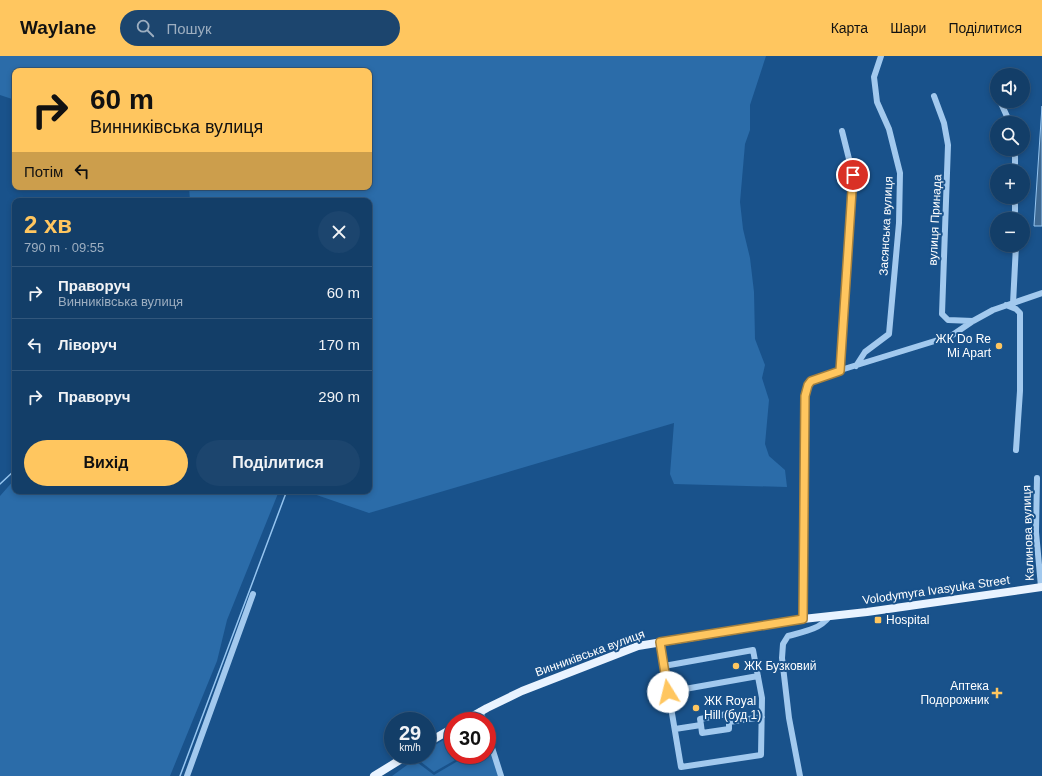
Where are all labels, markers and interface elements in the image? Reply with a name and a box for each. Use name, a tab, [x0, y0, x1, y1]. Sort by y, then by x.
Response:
search box	[120, 10, 400, 46]
text: Waylane	[20, 17, 96, 38]
icon: search	[134, 17, 156, 39]
text: Пошук	[166, 20, 212, 37]
text: Карта	[831, 20, 868, 36]
text: Шари	[890, 20, 926, 36]
text: Поділитися	[948, 20, 1022, 36]
map controls	[990, 68, 1030, 252]
button: sound	[990, 68, 1030, 108]
icon: right	[24, 84, 76, 136]
text: 60 m	[90, 84, 154, 115]
button: search	[990, 116, 1030, 156]
text: Винниківська вулиця	[90, 117, 263, 137]
pin	[836, 158, 870, 192]
icon: left	[71, 160, 93, 182]
text: Потім	[24, 163, 63, 180]
icon: arrive	[842, 164, 864, 186]
button: +	[990, 164, 1030, 204]
street label: вулиця Принада	[926, 174, 944, 266]
street label: Засянська вулиця	[876, 176, 896, 276]
text: 2 хв	[24, 211, 72, 238]
button: close	[318, 211, 360, 253]
button: −	[990, 212, 1030, 252]
text: 790 m · 09:55	[24, 240, 104, 255]
text: Праворуч	[58, 277, 131, 294]
icon: right	[24, 282, 46, 304]
text: 60 m	[327, 284, 360, 301]
text: Винниківська вулиця	[58, 294, 183, 309]
place label: ЖК Do Re Mi Apart	[936, 332, 992, 360]
icon: left	[24, 334, 46, 356]
text: Ліворуч	[58, 336, 117, 353]
text: 170 m	[318, 336, 360, 353]
marker: ЖК Do Re Mi Apart	[994, 341, 1004, 351]
icon: right	[24, 386, 46, 408]
text: Праворуч	[58, 388, 131, 405]
text: 290 m	[318, 388, 360, 405]
button: Вихід	[24, 440, 188, 486]
button: Поділитися	[196, 440, 360, 486]
street label: Калинова вулиця	[1019, 485, 1037, 581]
street label: Volodymyra Ivasyuka Street	[861, 573, 1011, 607]
place label: Hospital	[886, 613, 929, 627]
marker: Hospital	[873, 615, 883, 625]
street label: Винниківська вулиця	[533, 627, 647, 679]
place label: ЖК Бузковий	[744, 659, 816, 673]
marker: ЖК Бузковий	[731, 661, 741, 671]
position arrow	[647, 671, 689, 713]
place label: Аптека Подорожник	[920, 679, 990, 707]
marker: Аптека Подорожник	[992, 688, 1002, 698]
place label: ЖК Royal Hill (буд 1)	[704, 694, 761, 722]
marker: ЖК Royal Hill (буд 1)	[691, 703, 701, 713]
speed limit sign: 30	[444, 712, 496, 764]
text: 29	[399, 722, 421, 744]
text: km/h	[399, 742, 421, 753]

